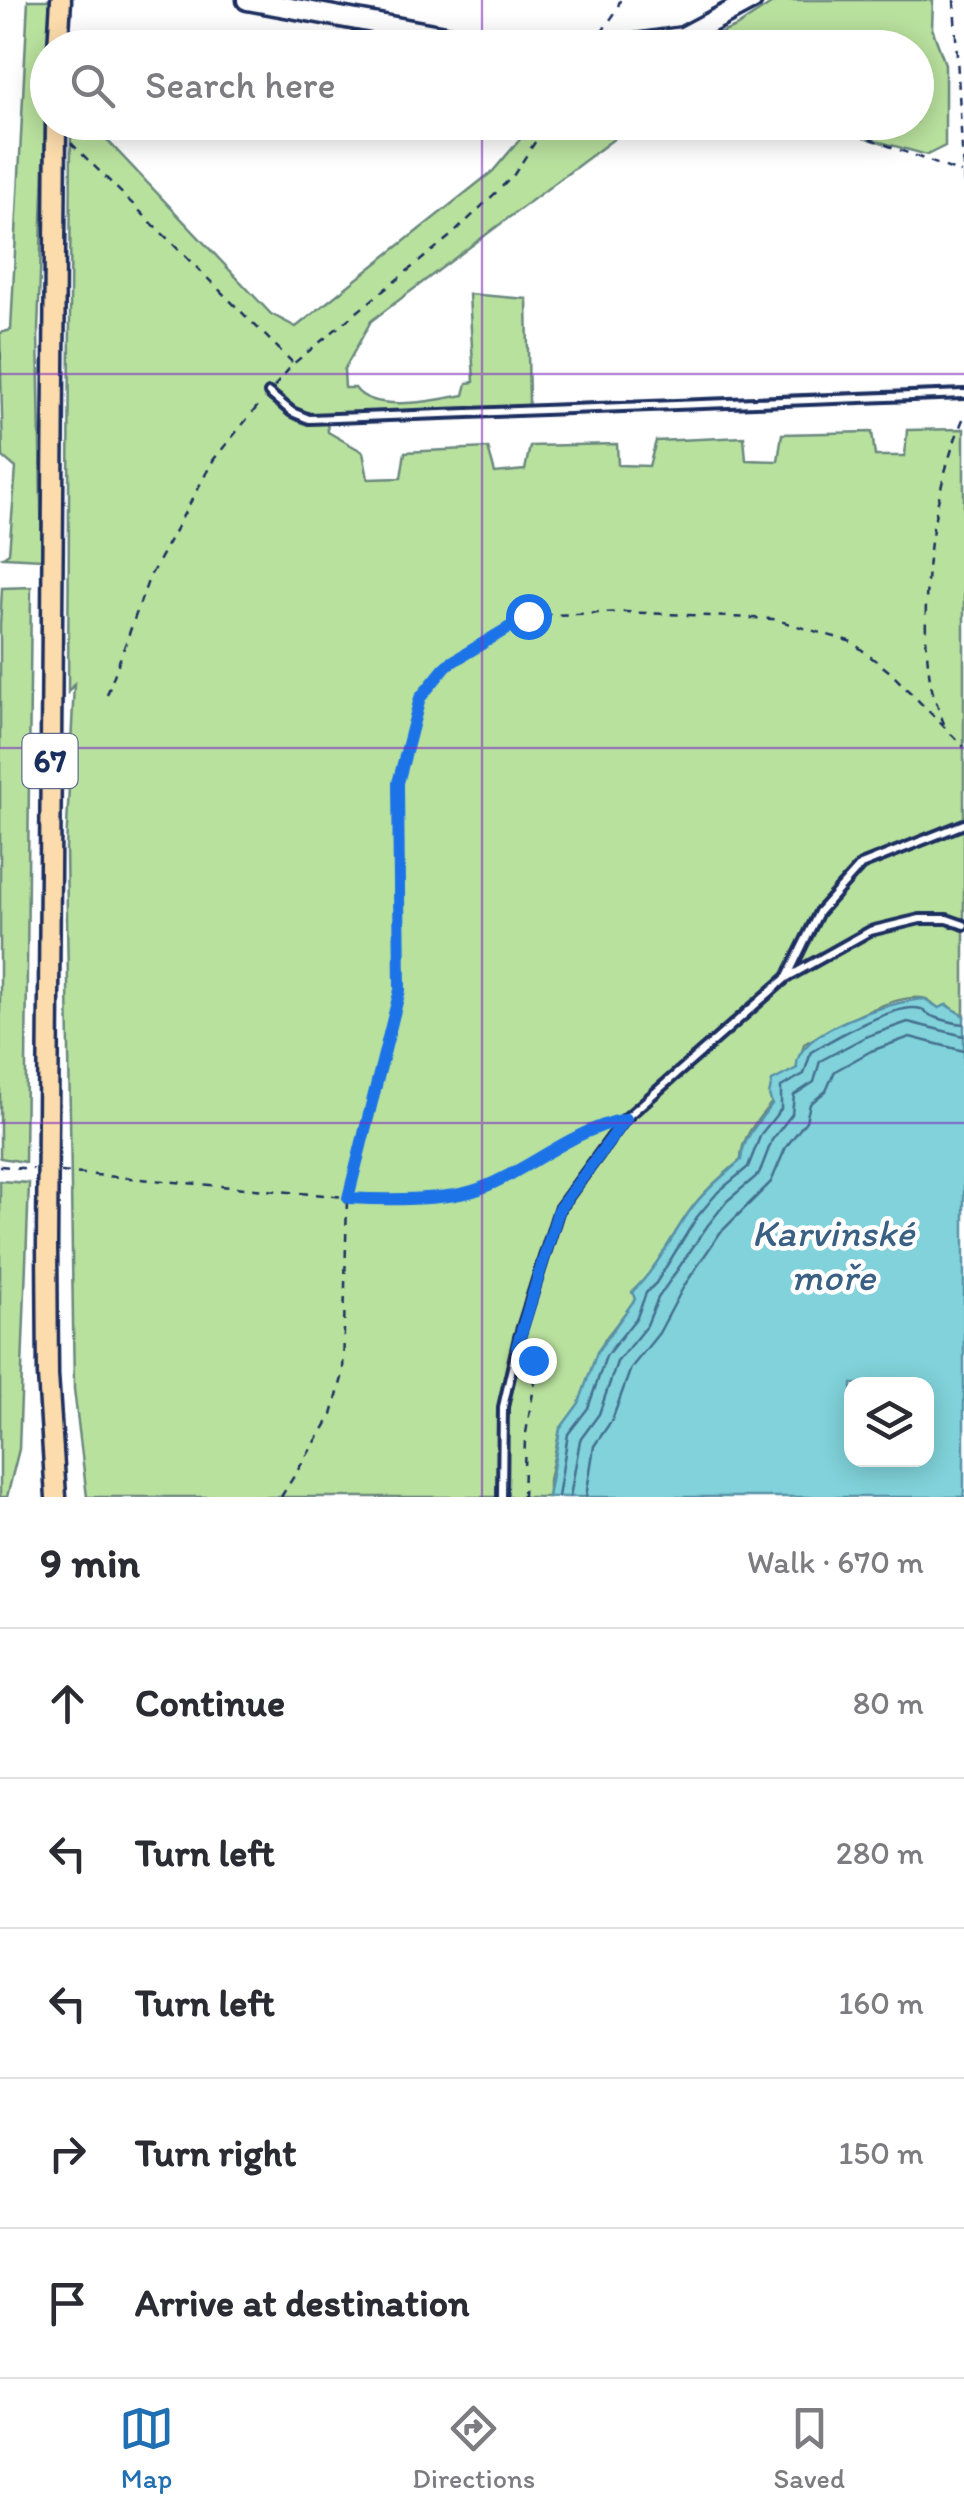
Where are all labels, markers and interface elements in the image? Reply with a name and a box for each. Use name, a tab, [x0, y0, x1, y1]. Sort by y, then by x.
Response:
search box	[30, 30, 934, 140]
icon: search	[65, 58, 120, 113]
text: Search here	[145, 62, 336, 108]
route start	[506, 594, 552, 640]
road number: 67	[22, 734, 78, 788]
water label: Karvinské moře	[752, 1210, 916, 1300]
route end	[511, 1338, 557, 1384]
map controls	[844, 1377, 934, 1467]
button: layers	[844, 1377, 934, 1467]
text: 9 min	[40, 1537, 140, 1588]
text: Walk · 670 m	[747, 1543, 924, 1581]
icon: ahead	[40, 1676, 95, 1731]
text: Continue	[135, 1680, 285, 1726]
text: 80 m	[853, 1684, 924, 1722]
icon: left	[40, 1826, 95, 1881]
text: Turn left	[135, 1830, 275, 1876]
text: 280 m	[836, 1834, 924, 1872]
icon: left	[40, 1976, 95, 2031]
text: Turn left	[135, 1980, 275, 2026]
text: 160 m	[838, 1984, 924, 2022]
icon: right	[40, 2126, 95, 2181]
text: Turn right	[135, 2130, 297, 2176]
text: 150 m	[839, 2134, 924, 2172]
icon: arrive	[40, 2276, 95, 2331]
text: Arrive at destination	[135, 2280, 470, 2326]
tab: Map	[119, 2401, 174, 2495]
tab: Directions	[412, 2401, 535, 2495]
tab: Saved	[773, 2401, 845, 2495]

